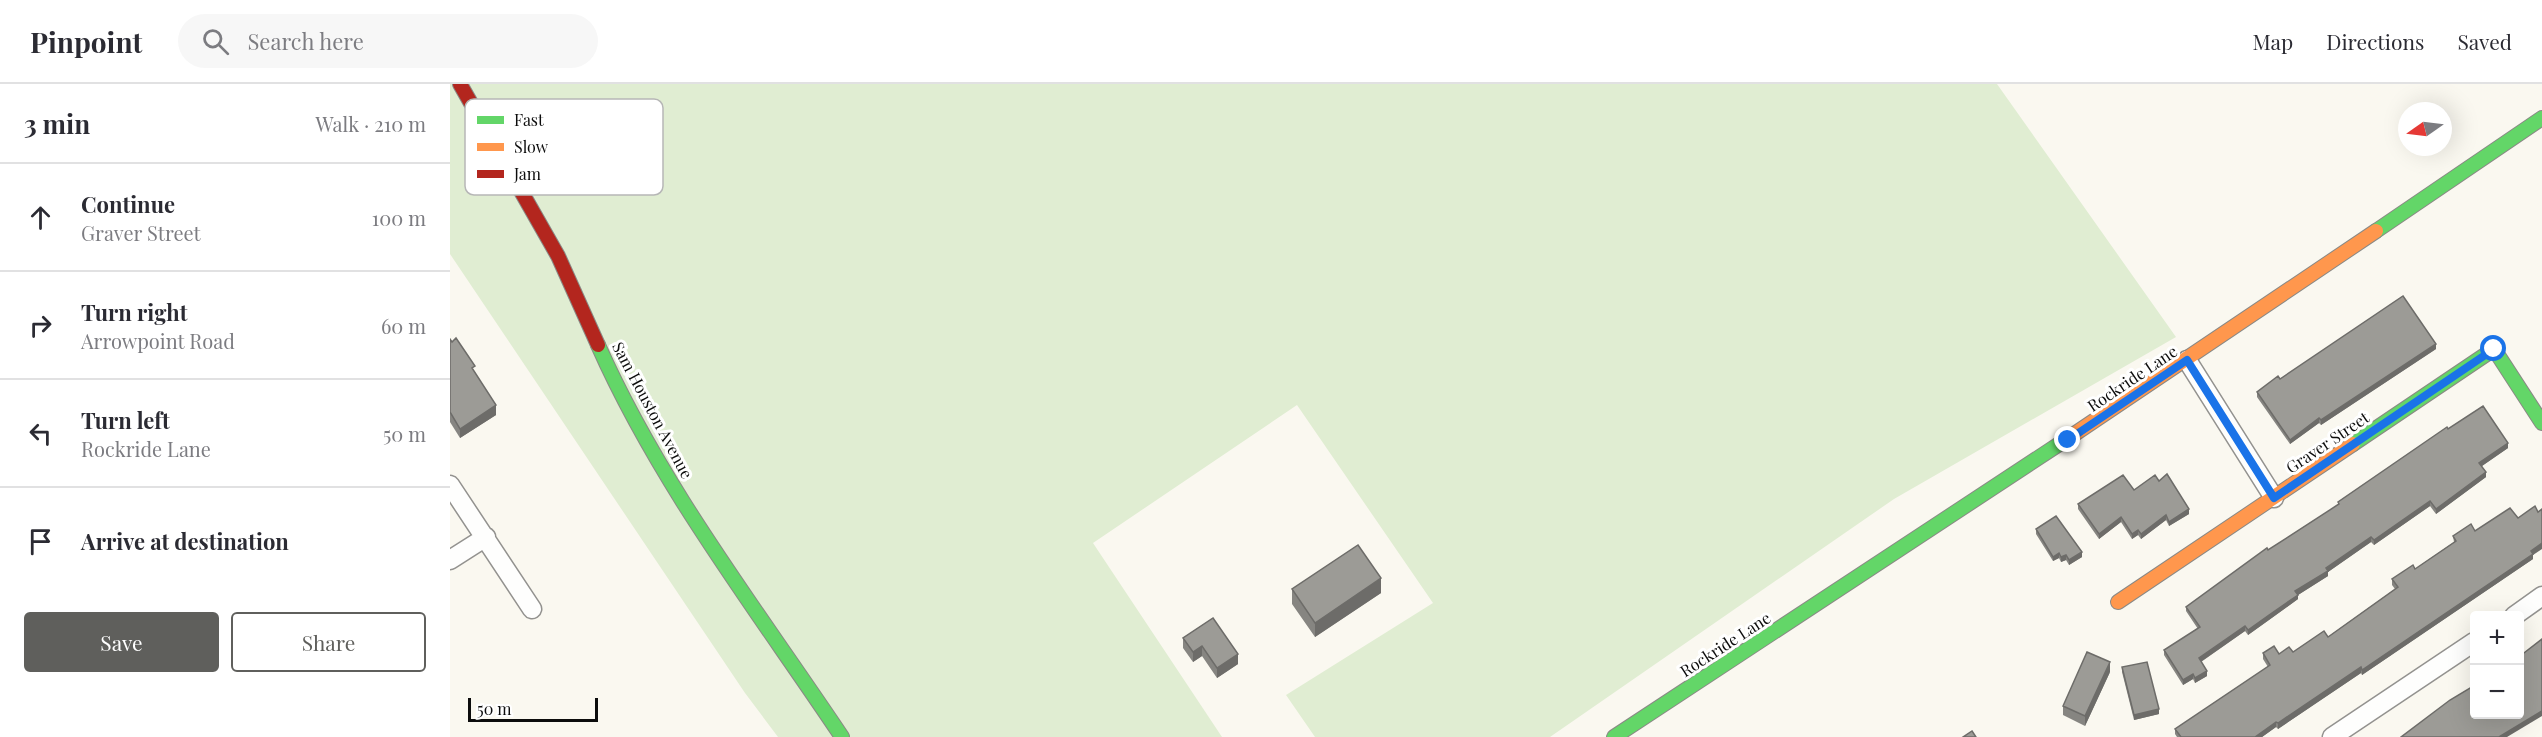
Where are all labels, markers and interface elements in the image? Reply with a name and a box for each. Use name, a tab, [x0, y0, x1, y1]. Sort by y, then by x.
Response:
search box	[178, 14, 598, 68]
text: Pinpoint	[30, 23, 142, 60]
icon: search	[199, 25, 232, 58]
text: Search here	[247, 26, 364, 56]
text: Map	[2252, 27, 2293, 55]
text: Directions	[2326, 27, 2424, 55]
text: Saved	[2457, 27, 2512, 55]
legend	[465, 99, 663, 195]
north arrow	[2398, 102, 2452, 156]
text: 3 min	[24, 106, 90, 141]
text: Fast	[514, 109, 544, 130]
text: Walk · 210 m	[316, 110, 426, 137]
text: Slow	[514, 136, 549, 157]
text: Jam	[513, 163, 541, 184]
text: Continue	[81, 189, 175, 219]
icon: ahead	[24, 201, 57, 234]
text: 100 m	[372, 204, 426, 231]
text: Graver Street	[81, 219, 201, 246]
text: Turn right	[81, 297, 187, 327]
icon: right	[24, 309, 57, 342]
text: 60 m	[381, 312, 426, 339]
text: Arrowpoint Road	[81, 327, 235, 354]
route start	[2480, 335, 2506, 361]
street label: Sam Houston Avenue	[608, 338, 698, 482]
street label: Rockride Lane	[2083, 340, 2181, 416]
text: Turn left	[81, 405, 170, 435]
street label: Graver Street	[2281, 406, 2373, 477]
icon: left	[24, 417, 57, 450]
text: 50 m	[383, 420, 426, 447]
route end	[2054, 426, 2080, 452]
text: Rockride Lane	[81, 435, 211, 462]
icon: arrive	[24, 525, 57, 558]
text: Arrive at destination	[81, 526, 289, 556]
street label: Rockride Lane	[1676, 607, 1774, 681]
map controls	[2470, 611, 2524, 719]
button: +	[2470, 611, 2524, 665]
button: Save	[24, 612, 219, 672]
button: Share	[231, 612, 426, 672]
button: −	[2470, 665, 2524, 719]
scale bar	[468, 695, 598, 722]
text: 50 m	[477, 698, 511, 719]

